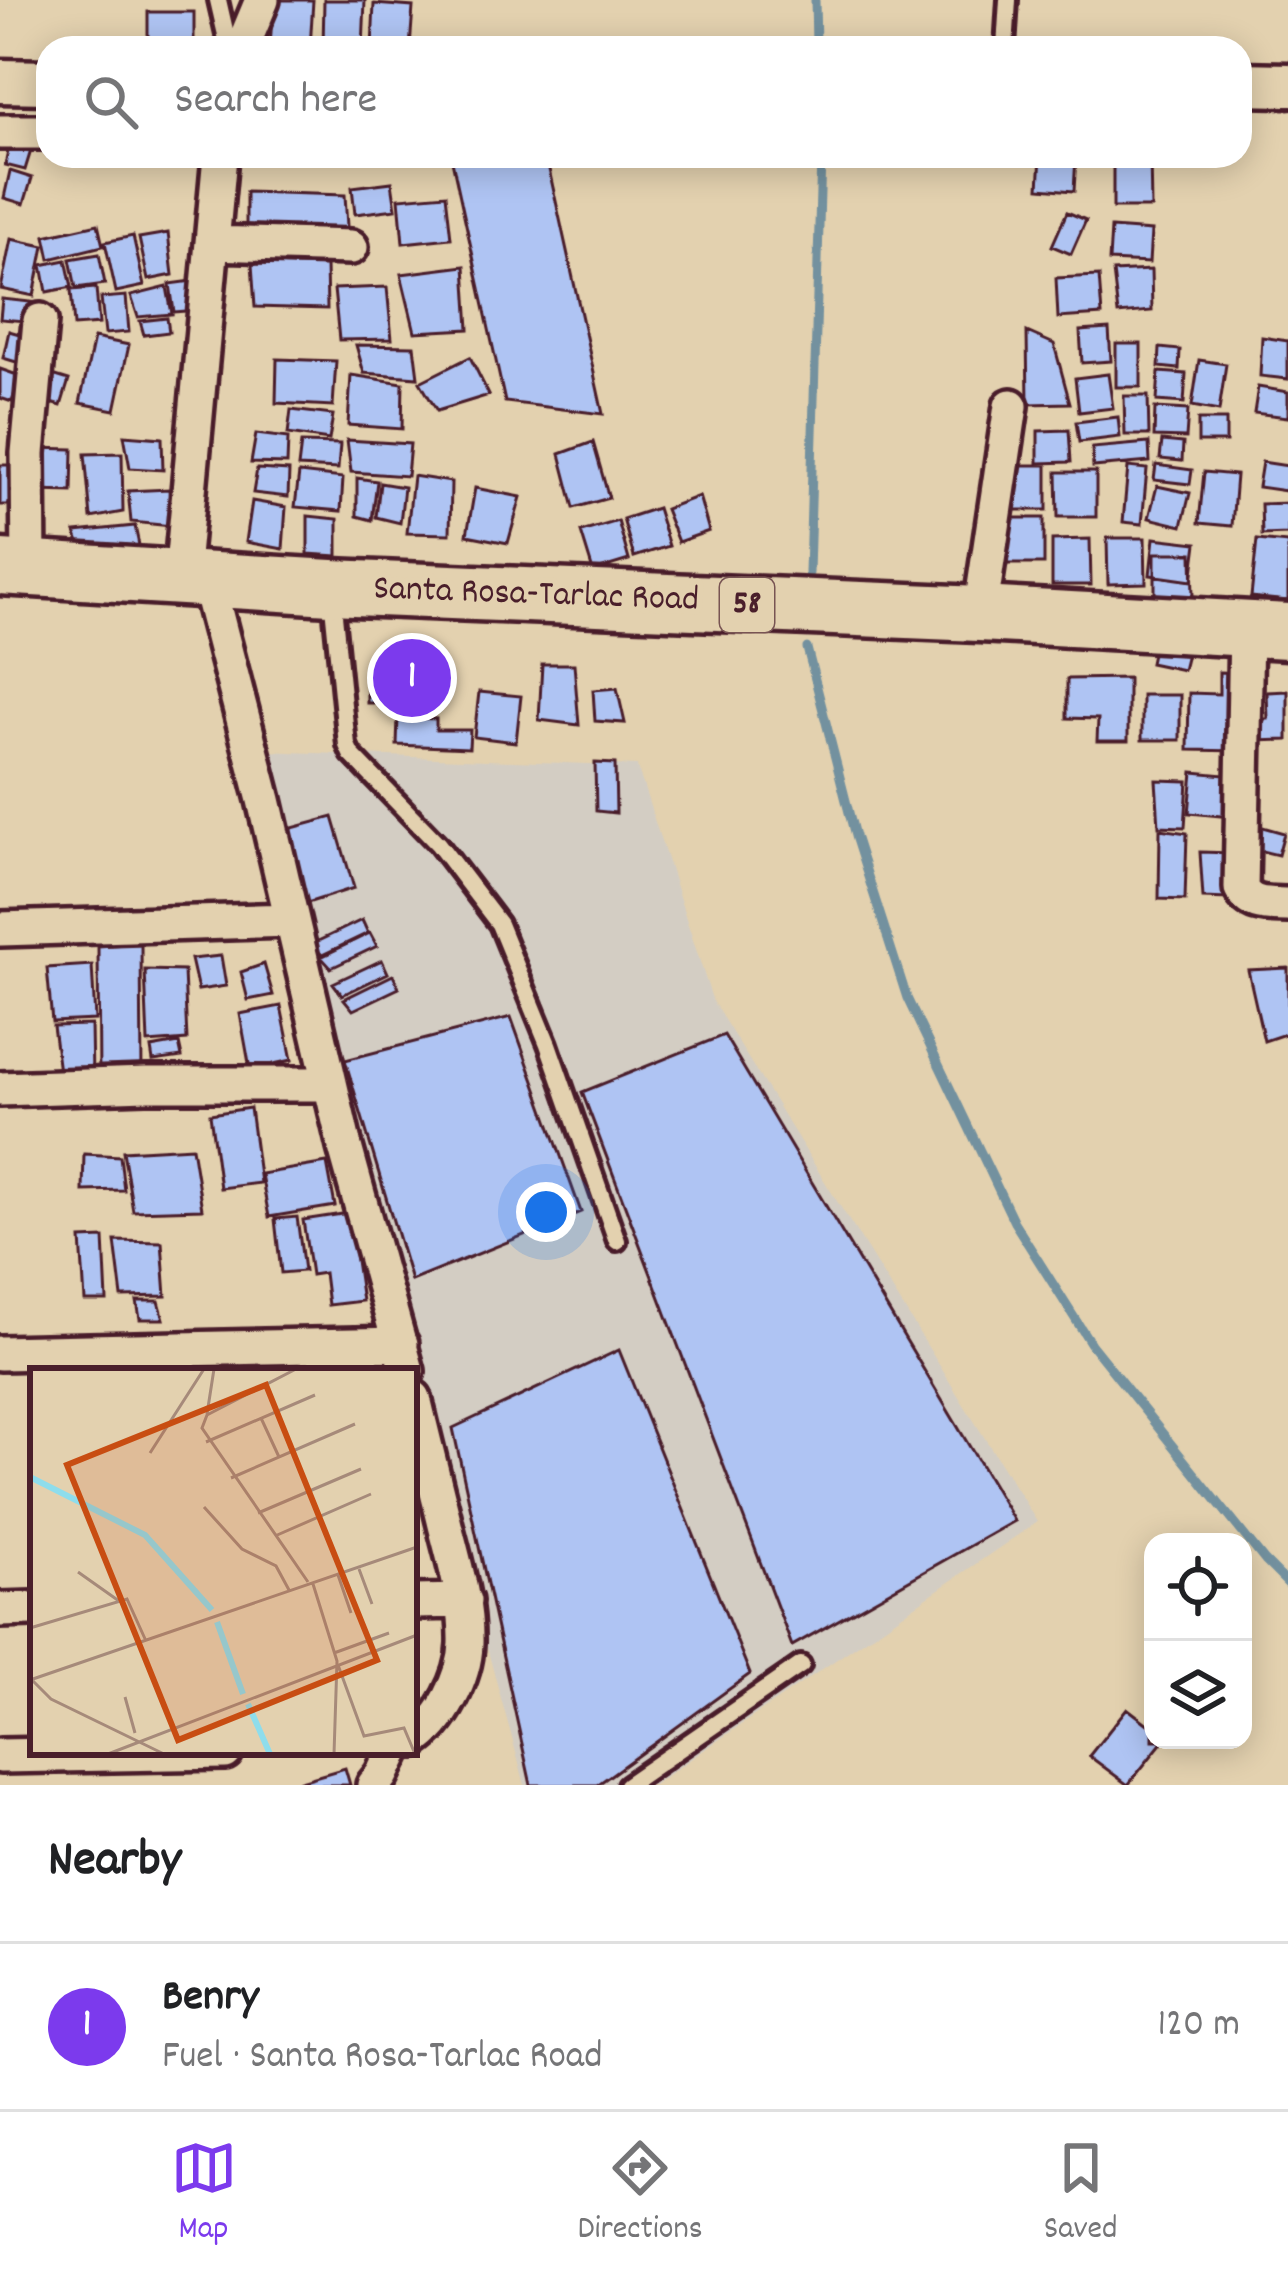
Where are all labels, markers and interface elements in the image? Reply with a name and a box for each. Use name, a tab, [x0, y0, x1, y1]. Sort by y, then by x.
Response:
search box	[36, 36, 1252, 168]
icon: search	[78, 69, 144, 135]
text: Search here	[174, 70, 377, 134]
street label: Santa Rosa-Tarlac Road	[372, 564, 700, 628]
road number: 58	[720, 578, 774, 632]
pin: 1	[373, 633, 451, 723]
your location	[516, 1182, 576, 1242]
inset map	[30, 1368, 417, 1755]
map controls	[1144, 1533, 1252, 1749]
button: locate	[1144, 1533, 1252, 1641]
button: layers	[1144, 1641, 1252, 1749]
text: Nearby	[48, 1827, 181, 1899]
text: Benry	[162, 1967, 259, 2031]
text: 1	[83, 1999, 91, 2054]
text: 120 m	[1157, 1999, 1240, 2054]
text: Fuel · Santa Rosa-Tarlac Road	[162, 2031, 602, 2086]
tab: Map	[171, 2135, 237, 2254]
tab: Directions	[578, 2135, 703, 2254]
tab: Saved	[1044, 2135, 1117, 2254]

